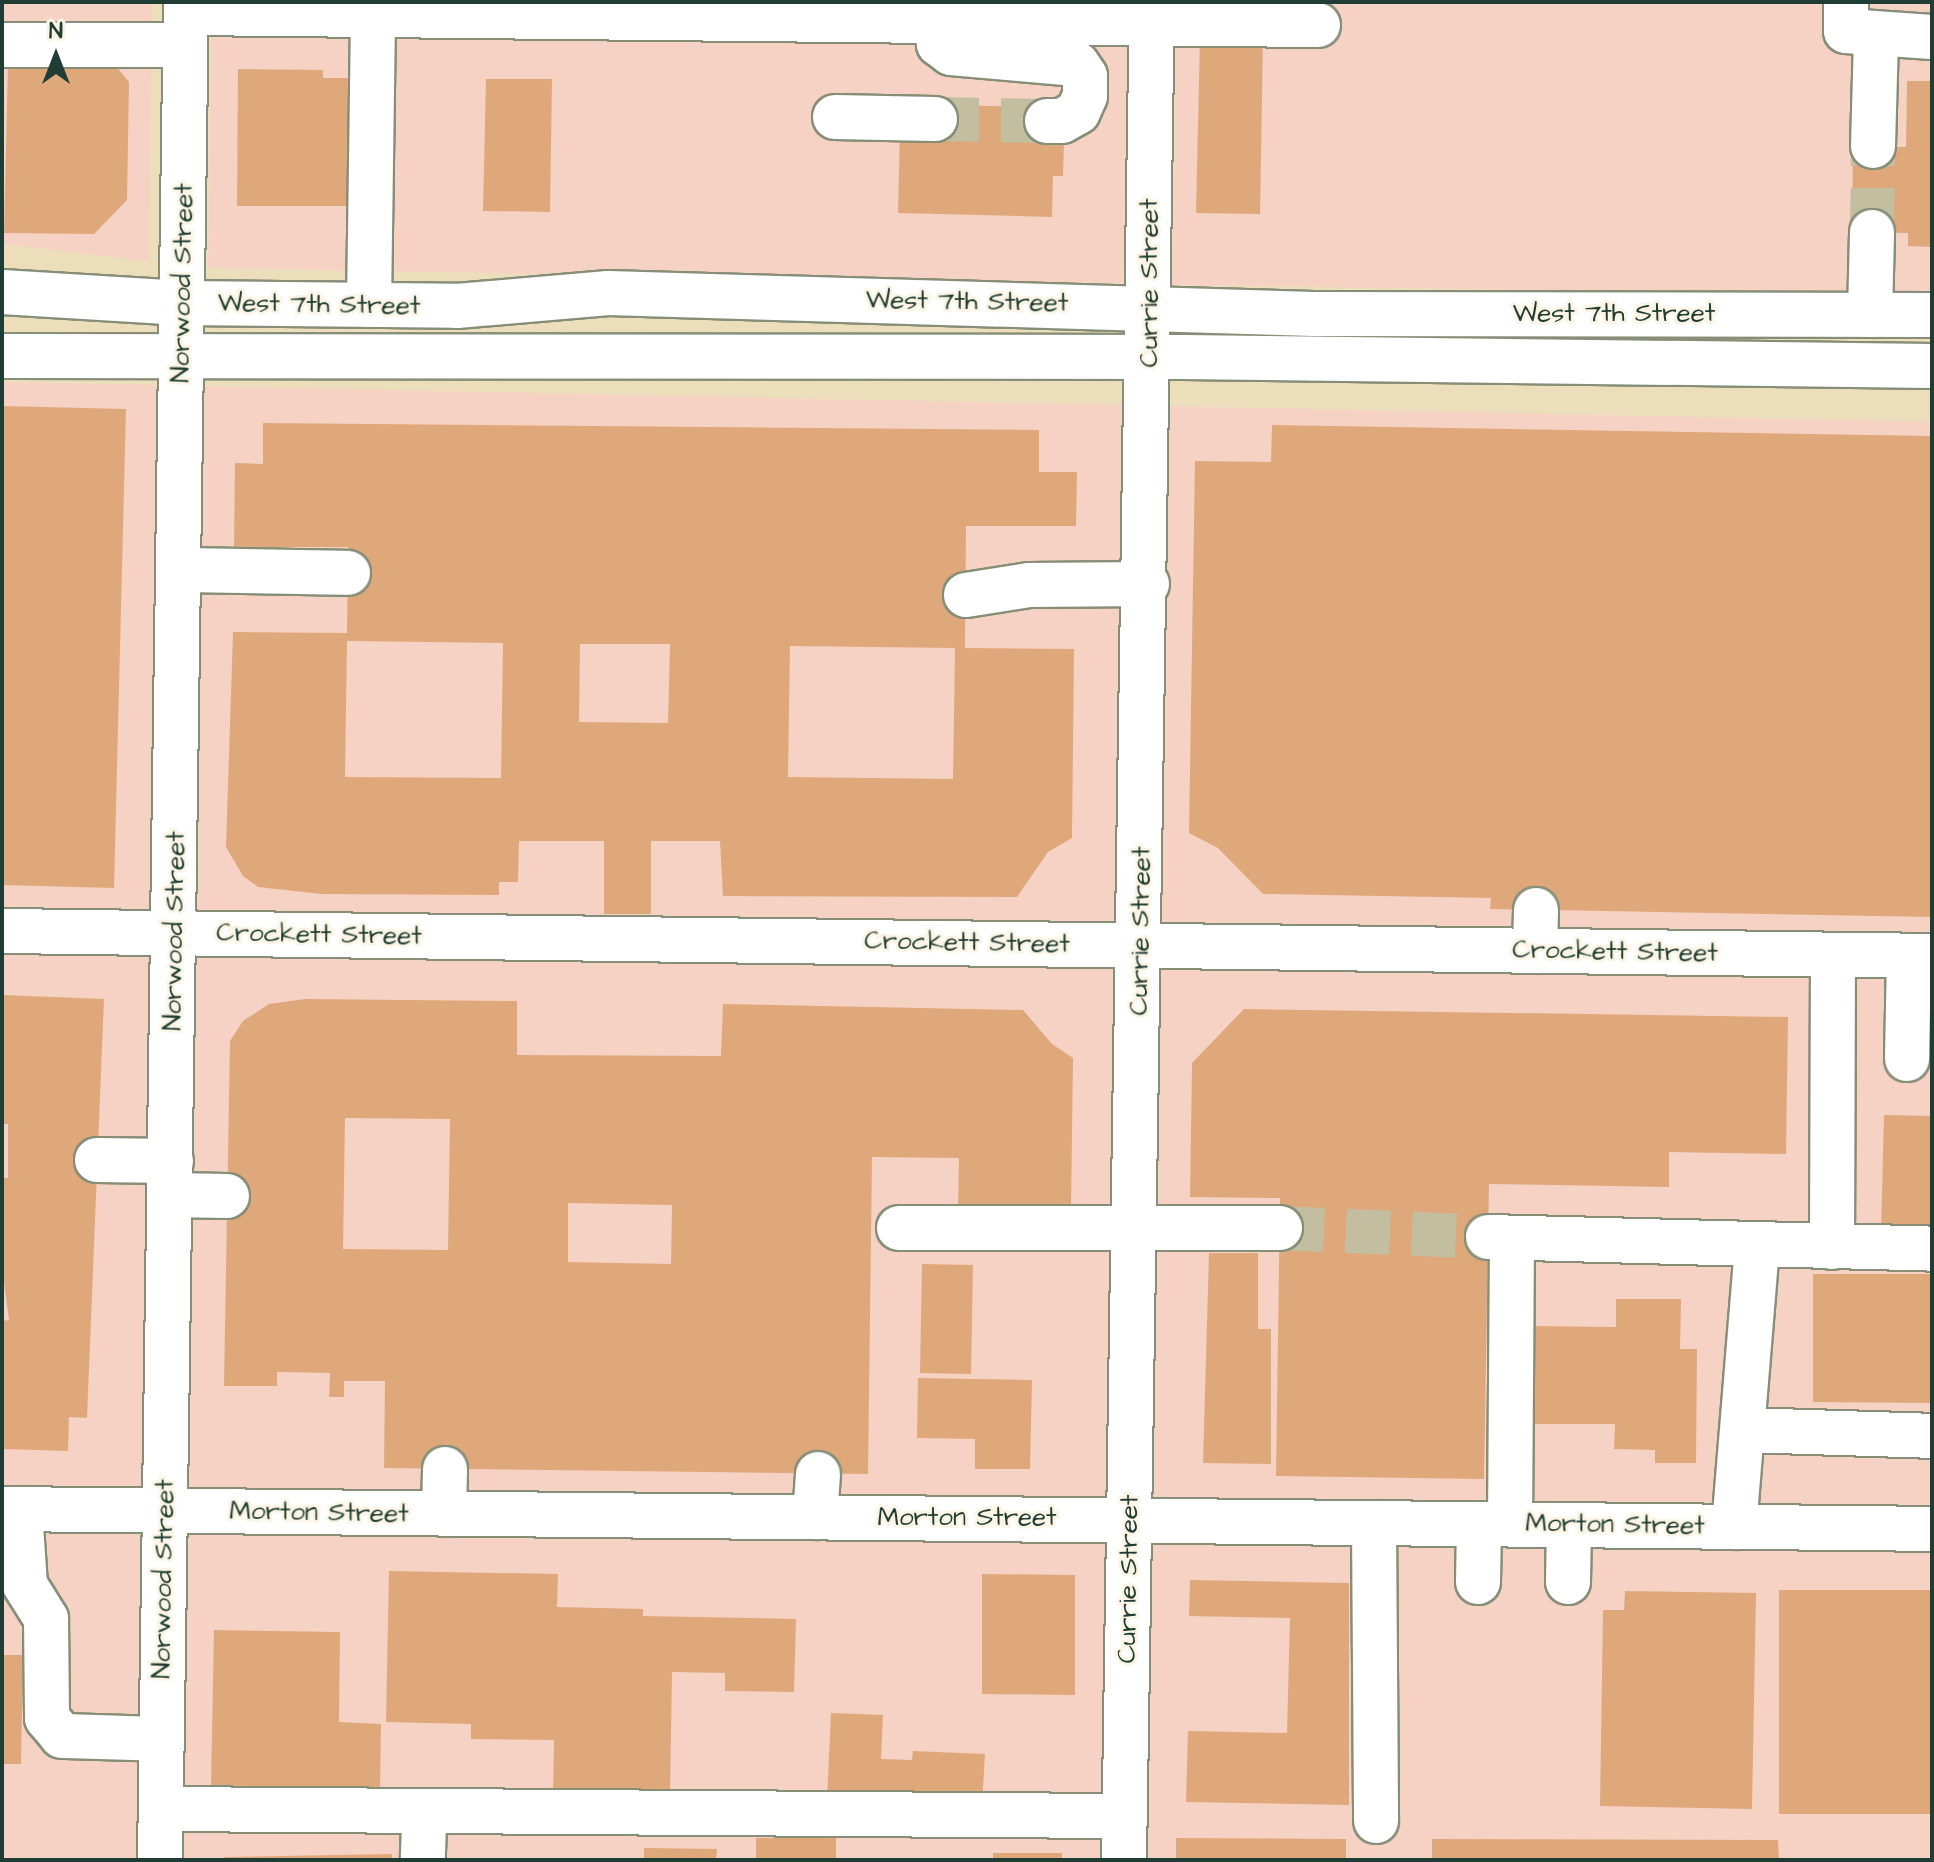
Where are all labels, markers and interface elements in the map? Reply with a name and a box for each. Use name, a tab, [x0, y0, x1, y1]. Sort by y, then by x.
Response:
north arrow	[16, 16, 96, 96]
text: N	[49, 16, 63, 47]
street label: Norwood Street	[166, 183, 200, 383]
street label: Currie Street	[1134, 199, 1166, 367]
street label: West 7th Street	[865, 285, 1069, 319]
street label: West 7th Street	[217, 288, 421, 322]
street label: West 7th Street	[1513, 298, 1715, 330]
street label: Norwood Street	[158, 831, 192, 1031]
street label: Currie Street	[1124, 846, 1158, 1016]
street label: Crockett Street	[216, 918, 422, 952]
street label: Crockett Street	[864, 926, 1070, 960]
street label: Crockett Street	[1512, 935, 1718, 969]
street label: Norwood Street	[147, 1479, 181, 1679]
street label: Currie Street	[1112, 1494, 1146, 1664]
street label: Morton Street	[229, 1496, 409, 1530]
street label: Morton Street	[877, 1502, 1057, 1534]
street label: Morton Street	[1525, 1508, 1705, 1542]

